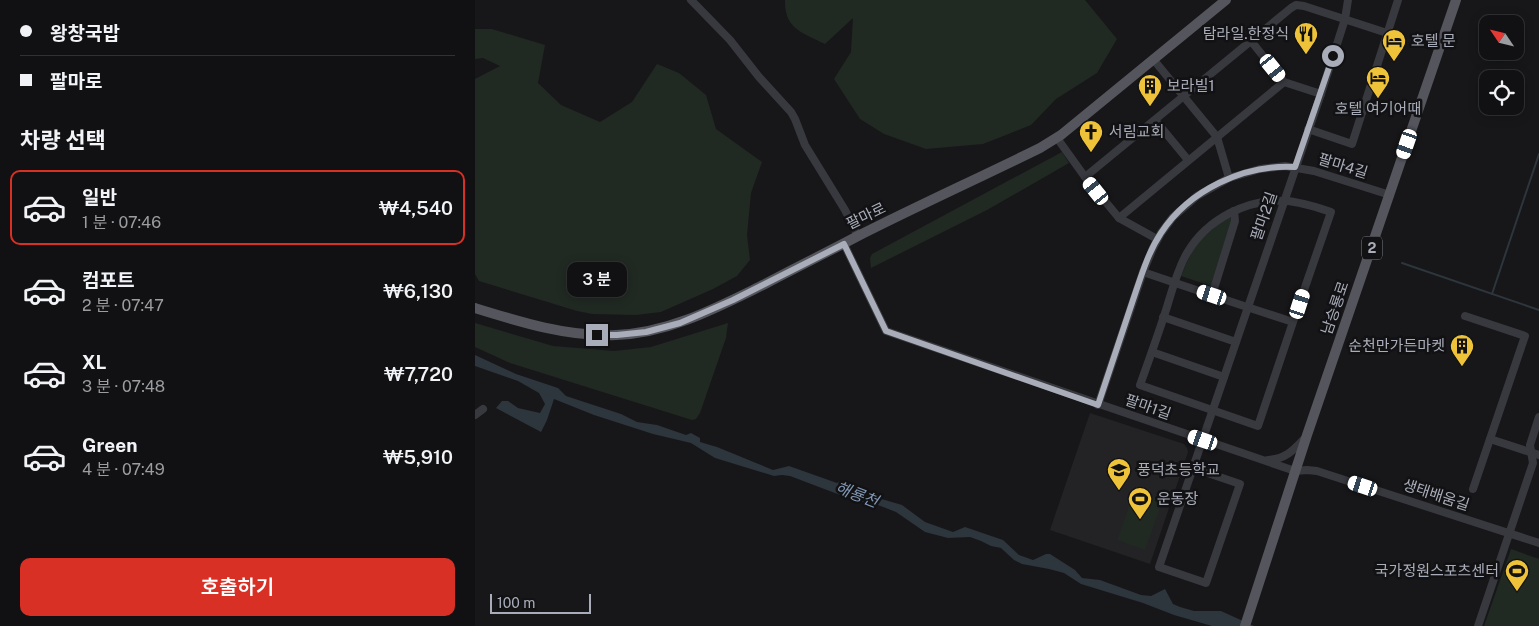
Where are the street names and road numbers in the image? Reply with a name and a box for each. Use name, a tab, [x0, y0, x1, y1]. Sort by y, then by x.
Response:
street label: 팔마4길	[1316, 150, 1370, 181]
street label: 팔마2길	[1247, 189, 1280, 242]
street label: 팔마로	[843, 199, 888, 232]
road number: 2	[1362, 237, 1382, 260]
street label: 남승룡로	[1318, 279, 1352, 337]
street label: 팔마1길	[1123, 391, 1173, 422]
street label: 생태배움길	[1401, 476, 1472, 513]

